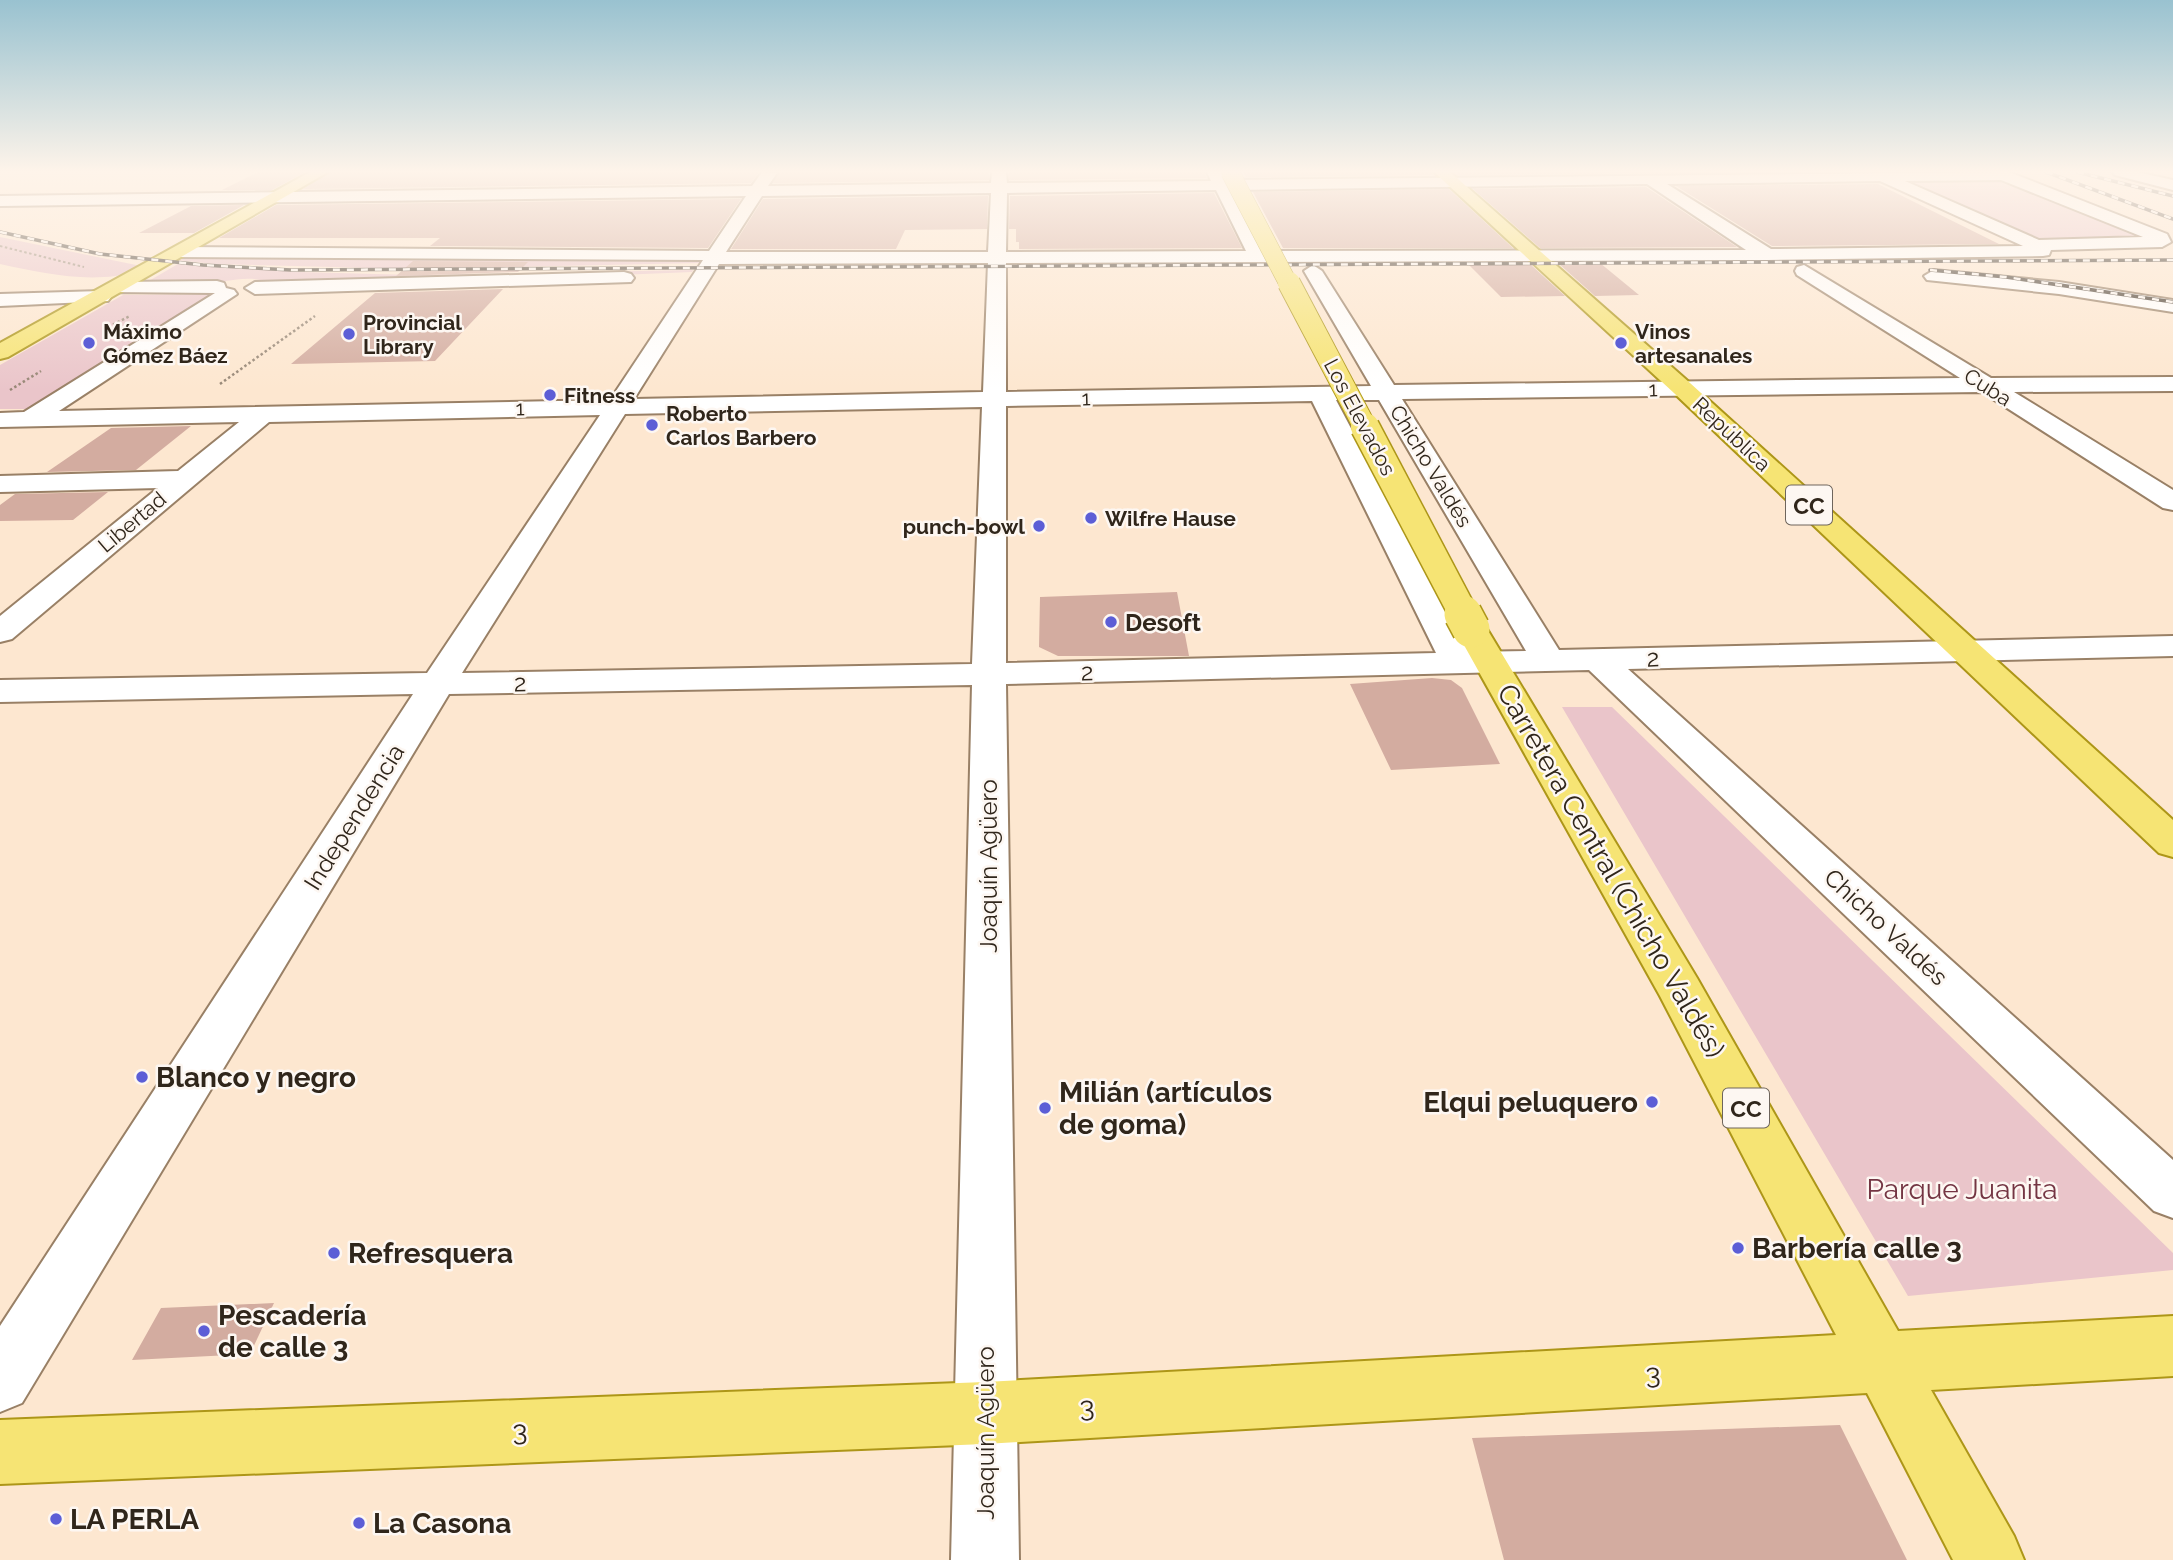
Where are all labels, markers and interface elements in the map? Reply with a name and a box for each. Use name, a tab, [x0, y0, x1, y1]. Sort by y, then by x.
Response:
place label: Provincial Library	[363, 310, 462, 359]
place label: Máximo Gómez Báez	[103, 319, 228, 368]
place label: Vinos artesanales	[1635, 319, 1752, 368]
marker: Provincial Library	[341, 326, 357, 342]
marker: Máximo Gómez Báez	[81, 335, 97, 351]
marker: Vinos artesanales	[1613, 335, 1629, 351]
street label: Los Elevados	[1319, 354, 1401, 480]
street label: Cuba	[1960, 363, 2016, 411]
street label: 1	[1648, 376, 1658, 402]
place label: Fitness	[564, 383, 635, 408]
street label: 1	[1081, 385, 1091, 411]
marker: Fitness	[542, 387, 558, 403]
street label: República	[1688, 392, 1776, 476]
street label: 1	[515, 395, 525, 421]
street label: Chicho Valdés	[1385, 400, 1477, 532]
place label: Roberto Carlos Barbero	[666, 401, 817, 450]
marker: Roberto Carlos Barbero	[644, 417, 660, 433]
road number: CC	[1786, 485, 1832, 524]
street label: Libertad	[93, 486, 171, 558]
place label: Wilfre Hause	[1105, 506, 1236, 531]
marker: Wilfre Hause	[1083, 510, 1099, 526]
place label: punch-bowl	[903, 514, 1025, 539]
marker: punch-bowl	[1031, 518, 1047, 534]
place label: Desoft	[1125, 608, 1201, 637]
marker: Desoft	[1103, 614, 1119, 630]
street label: 2	[1646, 643, 1660, 673]
street label: 2	[1080, 657, 1094, 687]
street label: 2	[513, 668, 527, 698]
street label: Carretera Central (Chicho Valdés)	[1490, 678, 1732, 1064]
street label: Independencia	[298, 739, 410, 895]
street label: Joaquín Agüero	[974, 779, 1003, 953]
street label: Chicho Valdés	[1818, 863, 1954, 991]
place label: Blanco y negro	[156, 1061, 356, 1094]
marker: Blanco y negro	[134, 1069, 150, 1085]
place label: Milián (artículos de goma)	[1059, 1076, 1272, 1141]
place label: Elqui peluquero	[1423, 1086, 1638, 1119]
road number: CC	[1723, 1088, 1769, 1128]
marker: Elqui peluquero	[1644, 1094, 1660, 1110]
marker: Milián (artículos de goma)	[1037, 1100, 1053, 1116]
park label: Parque Juanita	[1867, 1173, 2057, 1206]
place label: Barbería calle 3	[1752, 1232, 1962, 1265]
place label: Refresquera	[348, 1237, 513, 1270]
marker: Barbería calle 3	[1730, 1240, 1746, 1256]
marker: Refresquera	[326, 1245, 342, 1261]
place label: Pescadería de calle 3	[218, 1299, 367, 1364]
marker: Pescadería de calle 3	[196, 1323, 212, 1339]
street label: Joaquín Agüero	[971, 1346, 1000, 1520]
street label: 3	[1645, 1357, 1661, 1391]
street label: 3	[1079, 1390, 1095, 1424]
street label: 3	[512, 1414, 528, 1448]
place label: LA PERLA	[70, 1503, 199, 1536]
place label: La Casona	[373, 1507, 511, 1540]
marker: LA PERLA	[48, 1511, 64, 1527]
marker: La Casona	[351, 1515, 367, 1531]

